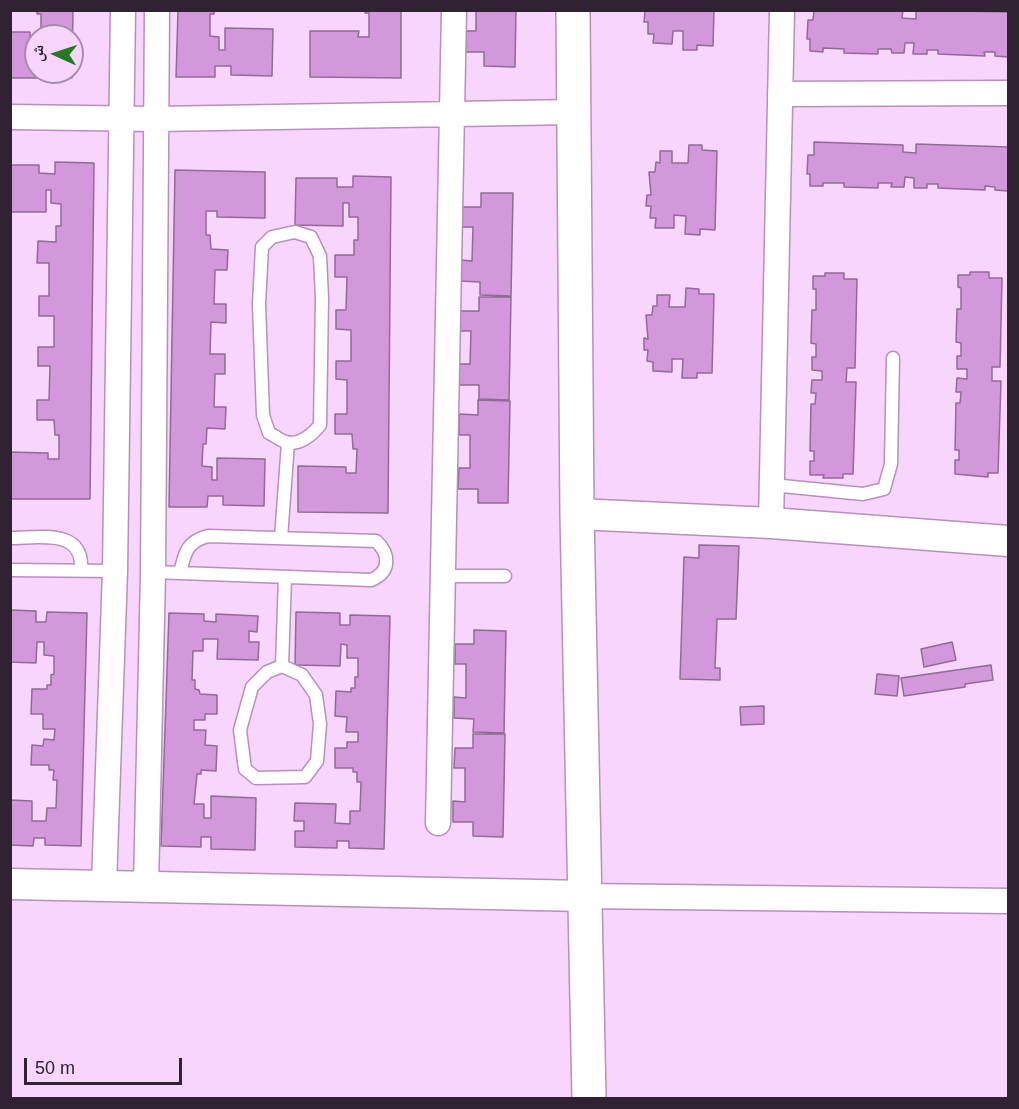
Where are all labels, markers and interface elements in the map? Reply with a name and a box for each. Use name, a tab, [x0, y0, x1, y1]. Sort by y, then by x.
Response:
north arrow	[24, 24, 84, 84]
text: ش	[29, 44, 46, 62]
scale bar	[27, 1046, 184, 1084]
text: 50 m	[35, 1058, 75, 1078]

